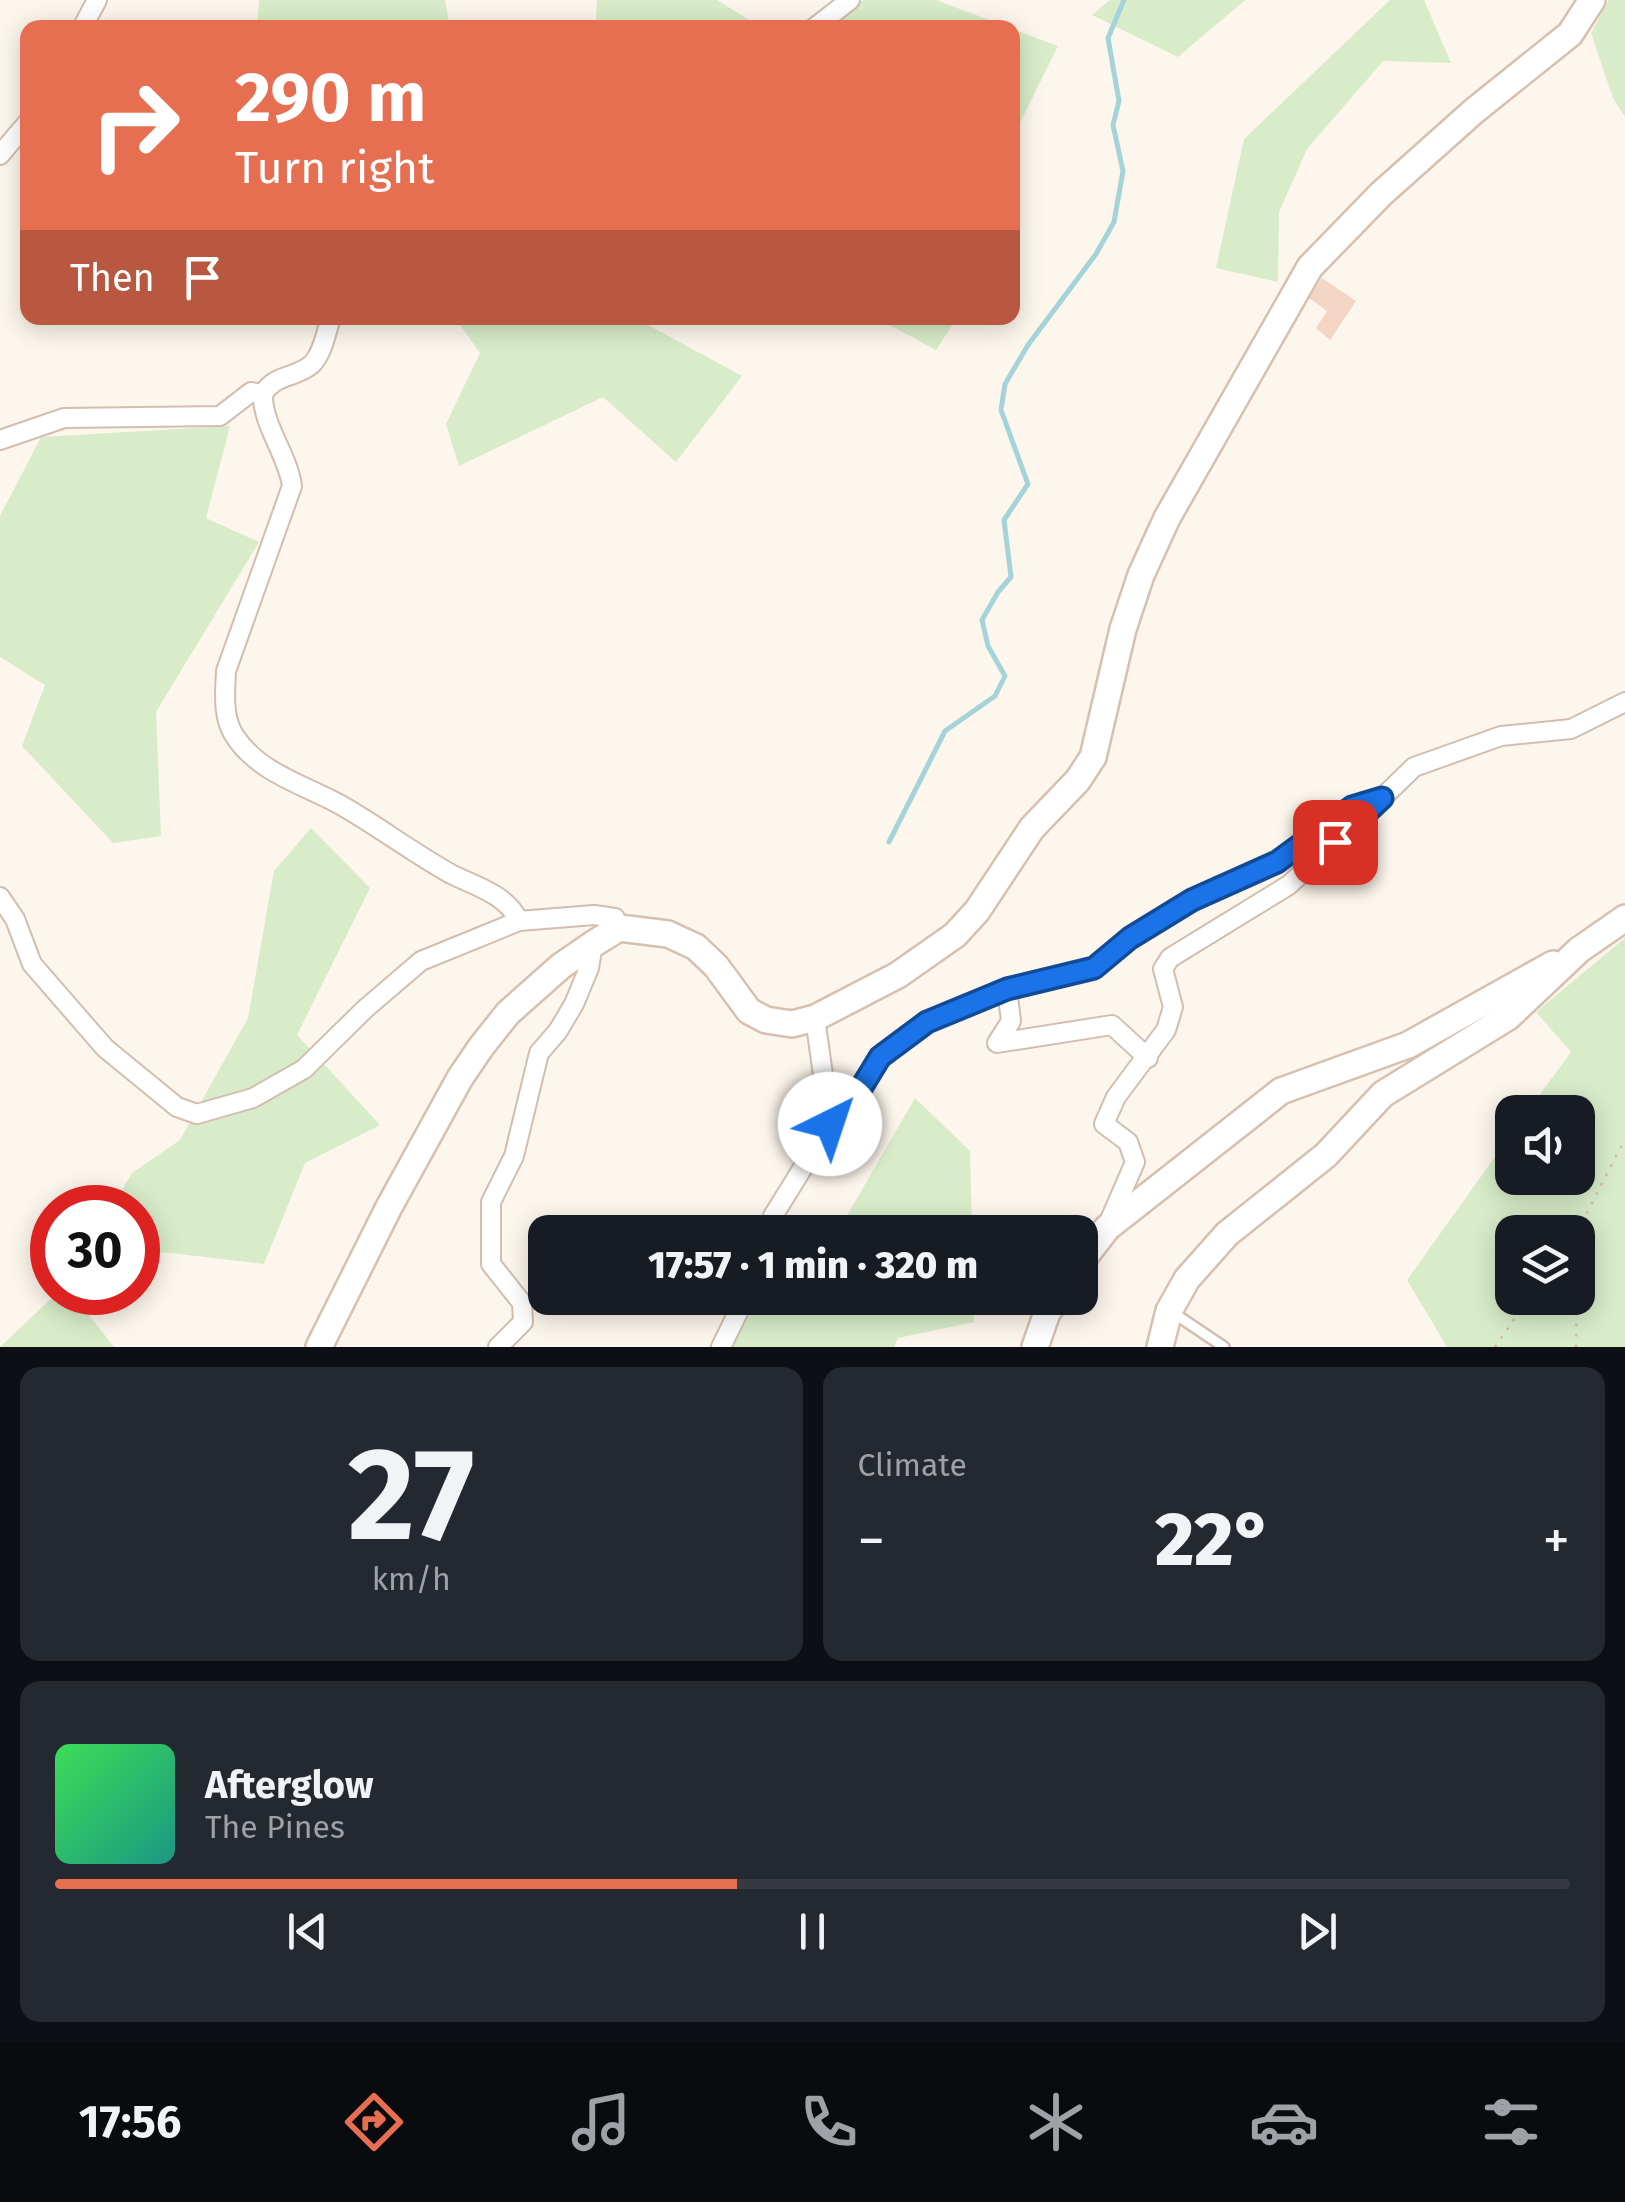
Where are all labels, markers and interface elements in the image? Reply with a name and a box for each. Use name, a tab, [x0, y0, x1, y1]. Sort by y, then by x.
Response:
text: 290 m	[235, 56, 426, 140]
icon: right	[70, 60, 200, 190]
text: Turn right	[235, 141, 434, 195]
icon: arrive	[175, 250, 230, 305]
text: Then	[70, 255, 155, 301]
pin	[1293, 800, 1378, 885]
icon: arrive	[1308, 815, 1363, 870]
position arrow	[778, 1072, 882, 1176]
map controls	[1495, 1095, 1595, 1315]
button: sound	[1495, 1095, 1595, 1195]
speed limit sign: 30	[30, 1185, 160, 1315]
button: layers	[1495, 1215, 1595, 1315]
text: 17:57 · 1 min · 320 m	[648, 1242, 978, 1288]
text: 27	[348, 1417, 475, 1573]
text: Climate	[858, 1446, 967, 1484]
text: 22°	[1155, 1495, 1273, 1585]
text: −	[858, 1508, 885, 1574]
text: +	[1543, 1508, 1570, 1574]
text: km/h	[372, 1560, 451, 1598]
text: Afterglow	[205, 1762, 373, 1808]
text: The Pines	[205, 1808, 345, 1846]
icon: previous	[280, 1904, 335, 1959]
icon: pause	[785, 1904, 840, 1959]
icon: next	[1290, 1904, 1345, 1959]
icon: directions	[339, 2087, 409, 2157]
icon: music	[566, 2087, 636, 2157]
icon: phone	[794, 2087, 864, 2157]
icon: climate	[1021, 2087, 1091, 2157]
icon: car	[1249, 2087, 1319, 2157]
icon: filters	[1476, 2087, 1546, 2157]
text: 17:56	[79, 2095, 181, 2149]

